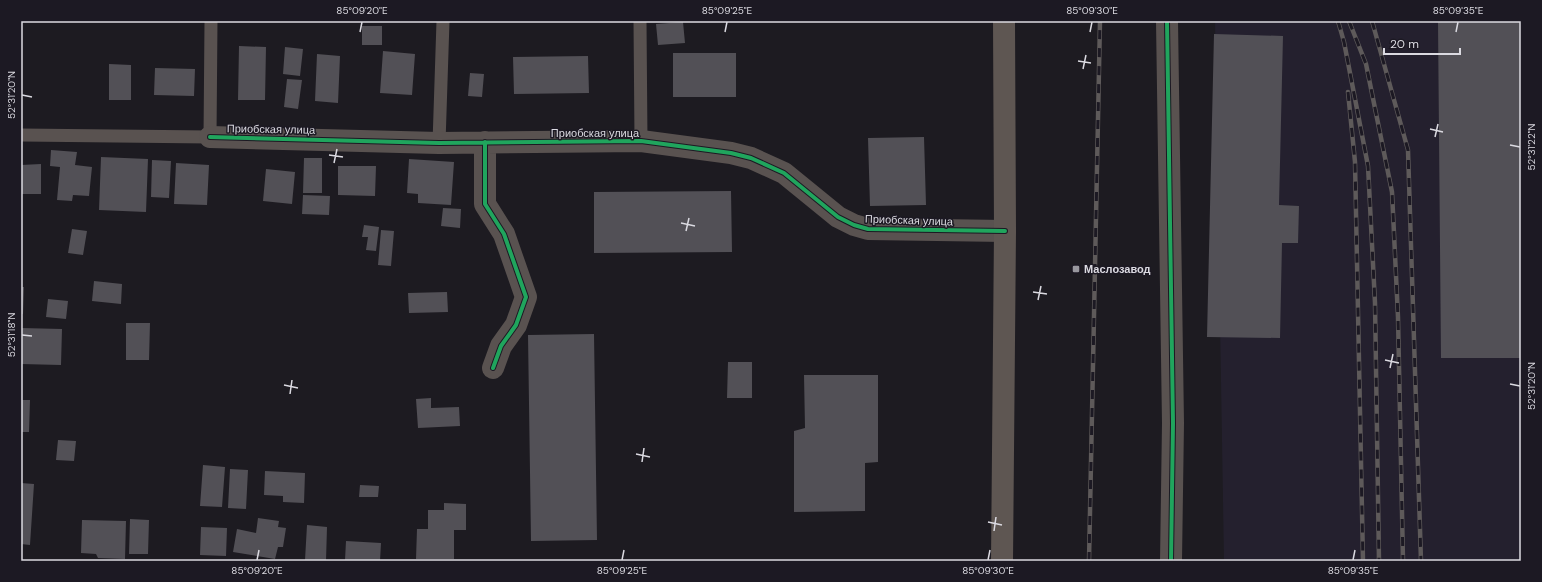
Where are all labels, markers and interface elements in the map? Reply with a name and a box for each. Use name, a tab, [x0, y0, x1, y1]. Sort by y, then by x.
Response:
text: 85°09'20"E	[336, 4, 388, 17]
text: 85°09'25"E	[702, 4, 753, 17]
text: 85°09'30"E	[1066, 4, 1118, 17]
text: 85°09'35"E	[1433, 4, 1484, 17]
scale bar	[1384, 30, 1460, 56]
text: 20 m	[1390, 36, 1419, 52]
text: 52°31'20"N	[5, 71, 18, 119]
street label: Приобская улица	[227, 121, 316, 137]
text: 52°31'22"N	[1525, 123, 1538, 170]
street label: Приобская улица	[551, 126, 640, 140]
street label: Приобская улица	[865, 211, 954, 229]
place label: Маслозавод	[1084, 262, 1151, 276]
marker: Маслозавод	[1071, 264, 1081, 274]
text: 52°31'18"N	[5, 313, 18, 357]
text: 52°31'20"N	[1525, 362, 1538, 410]
text: 85°09'20"E	[231, 564, 283, 577]
text: 85°09'25"E	[597, 564, 648, 577]
text: 85°09'30"E	[962, 564, 1014, 577]
text: 85°09'35"E	[1328, 564, 1379, 577]

